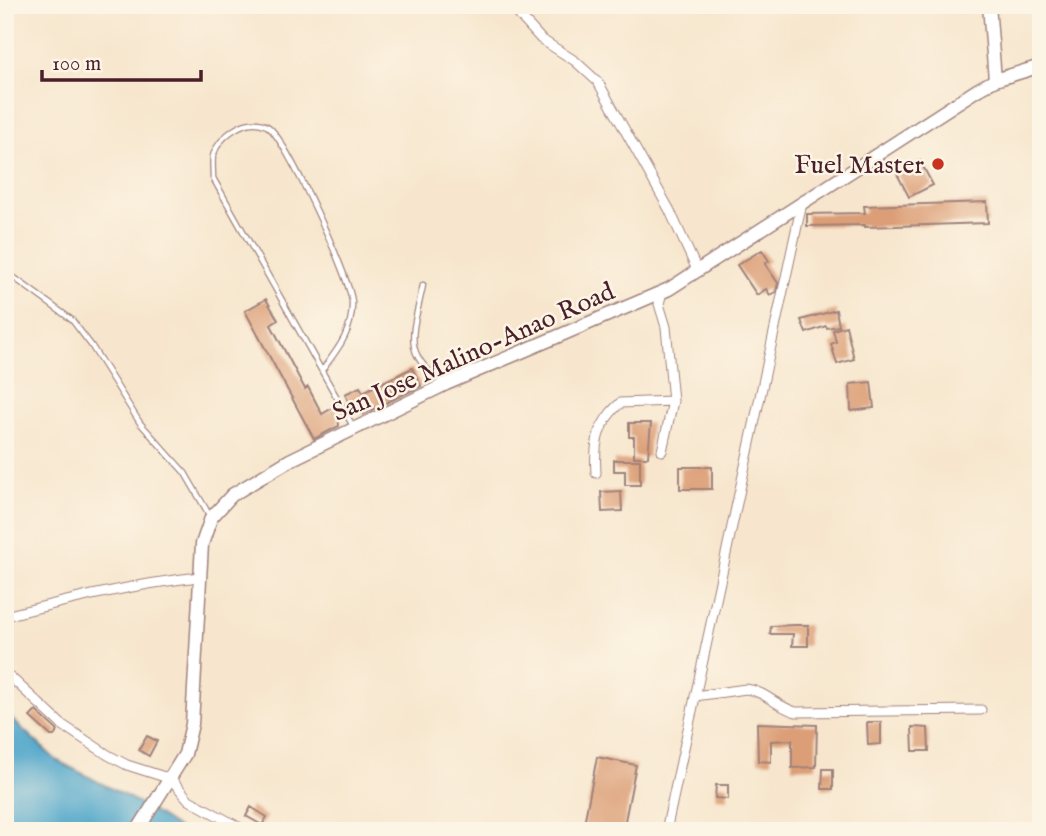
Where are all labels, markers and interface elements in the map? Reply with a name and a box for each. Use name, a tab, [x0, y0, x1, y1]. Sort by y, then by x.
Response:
scale bar	[42, 38, 201, 82]
text: 100 m	[52, 51, 101, 78]
place label: Fuel Master	[794, 149, 924, 182]
marker: Fuel Master	[930, 156, 946, 172]
street label: San Jose Malino-Anao Road	[327, 275, 620, 430]

